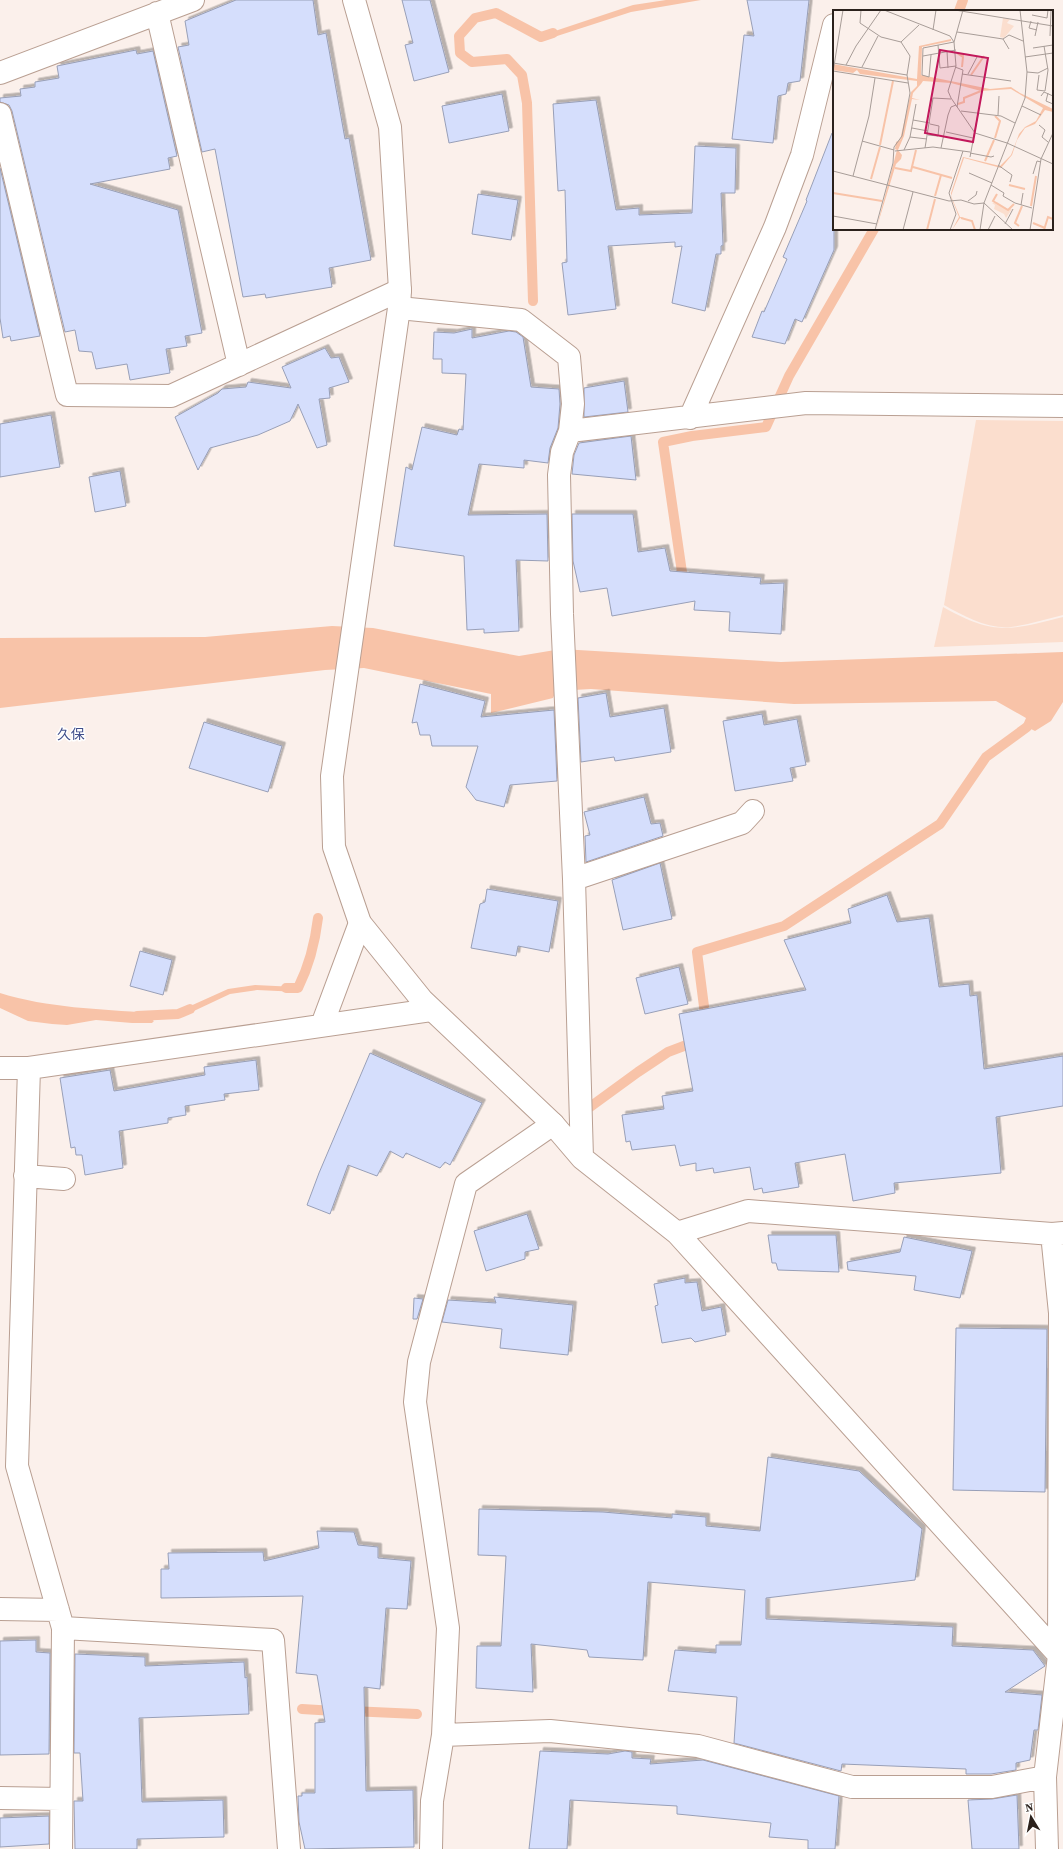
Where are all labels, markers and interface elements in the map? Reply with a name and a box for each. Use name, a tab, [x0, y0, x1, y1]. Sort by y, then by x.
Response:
inset map	[833, 10, 1053, 230]
district label: 久保	[57, 724, 85, 744]
north arrow	[1011, 1797, 1051, 1837]
text: N	[1024, 1800, 1035, 1816]

